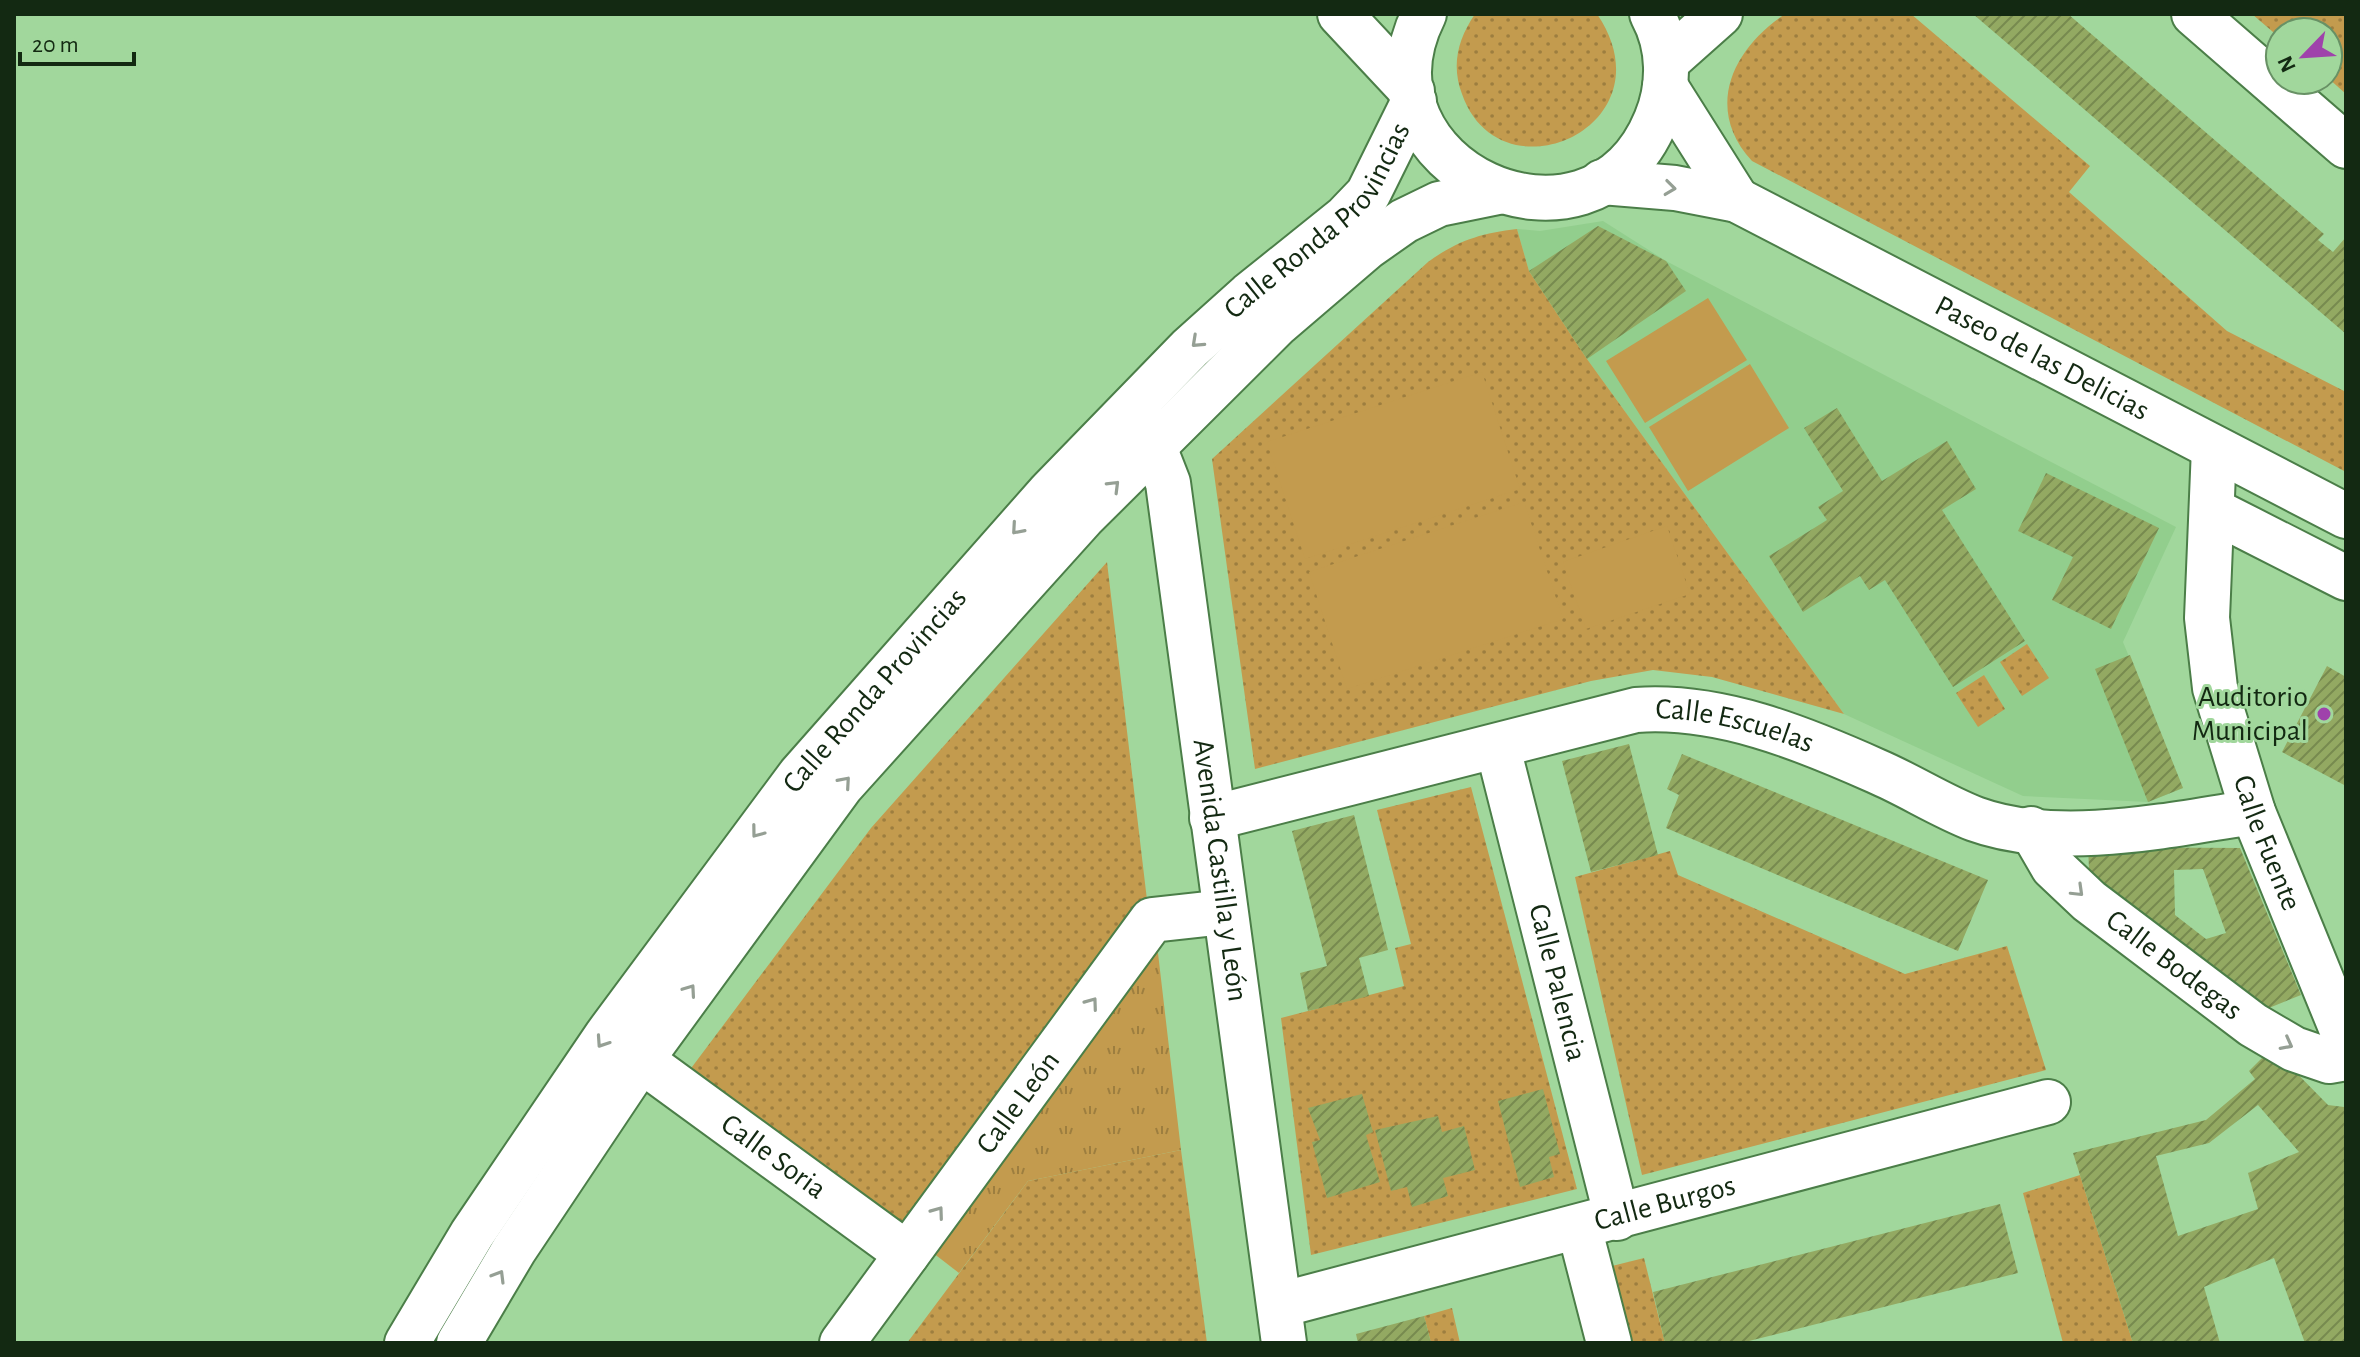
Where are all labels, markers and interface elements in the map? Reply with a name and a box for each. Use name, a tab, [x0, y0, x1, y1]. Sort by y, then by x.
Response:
scale bar	[20, 16, 134, 66]
north arrow	[2264, 16, 2344, 96]
text: 20 m	[32, 33, 79, 57]
text: N	[2274, 52, 2300, 76]
street label: Calle Ronda Provincias	[1218, 118, 1416, 325]
one-way arrow	[1664, 180, 1677, 197]
street label: Paseo de las Delicias	[1930, 290, 2154, 426]
one-way arrow	[1192, 332, 1207, 346]
one-way arrow	[1105, 481, 1120, 495]
one-way arrow	[1012, 520, 1027, 535]
street label: Calle Ronda Provincias	[777, 583, 972, 798]
place label: Auditorio Municipal	[2192, 682, 2308, 746]
street label: Calle Escuelas	[1655, 694, 1818, 758]
marker: Auditorio Municipal	[2315, 705, 2333, 723]
street label: Avenida Castilla y León	[1188, 737, 1253, 1003]
street label: Calle Fuente	[2228, 772, 2307, 915]
one-way arrow	[836, 777, 850, 791]
one-way arrow	[752, 824, 766, 838]
one-way arrow	[2069, 882, 2083, 896]
street label: Calle Palencia	[1523, 901, 1592, 1064]
street label: Calle Bodegas	[2100, 904, 2248, 1026]
one-way arrow	[680, 984, 695, 998]
one-way arrow	[1082, 997, 1096, 1011]
one-way arrow	[597, 1033, 612, 1047]
one-way arrow	[2279, 1035, 2293, 1050]
street label: Calle León	[971, 1046, 1065, 1159]
street label: Calle Soria	[715, 1109, 832, 1205]
street label: Calle Burgos	[1591, 1170, 1738, 1236]
one-way arrow	[928, 1206, 942, 1221]
one-way arrow	[489, 1270, 505, 1285]

